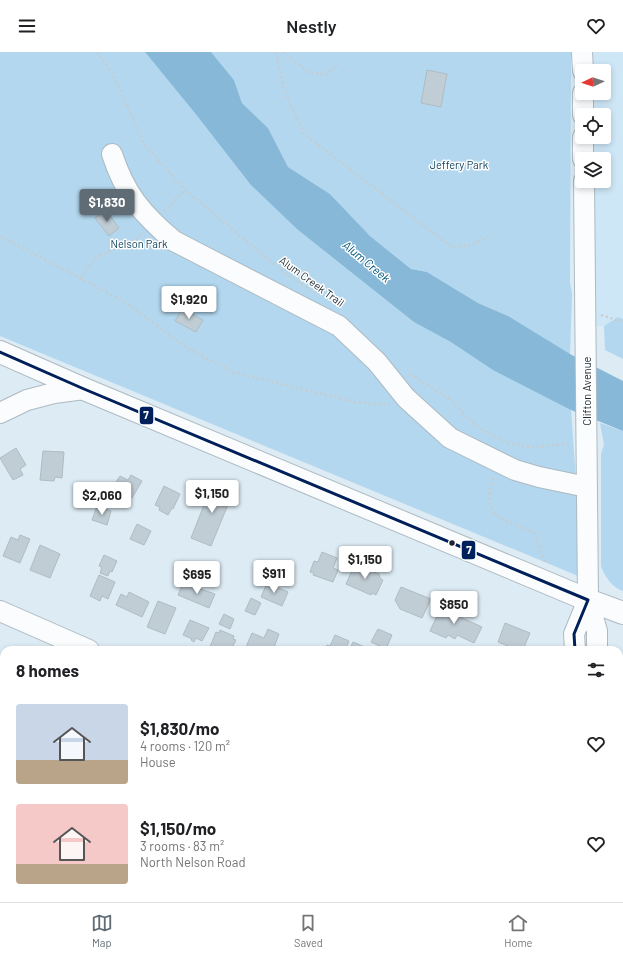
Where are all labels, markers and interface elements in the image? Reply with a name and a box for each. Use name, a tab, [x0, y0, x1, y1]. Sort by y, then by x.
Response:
icon: menu	[16, 15, 38, 37]
text: Nestly	[286, 15, 337, 37]
icon: heart	[585, 15, 607, 37]
north arrow	[575, 64, 611, 100]
map controls	[575, 64, 611, 188]
button: locate	[575, 108, 611, 144]
button: layers	[575, 152, 611, 188]
park label: Jeffery Park	[430, 158, 489, 171]
pin: $1,830	[74, 189, 140, 223]
text: $1,830	[89, 194, 125, 210]
park label: Nelson Park	[111, 237, 168, 250]
water label: Alum Creek	[341, 237, 394, 285]
street label: Alum Creek Trail	[277, 253, 347, 309]
pin: $1,920	[156, 286, 222, 320]
text: $1,920	[170, 291, 208, 307]
street label: Clifton Avenue	[580, 356, 593, 425]
line badge: 7	[139, 406, 154, 425]
text: 7	[143, 408, 149, 421]
pin: $1,150	[179, 480, 245, 514]
pin: $2,060	[69, 482, 135, 516]
text: $1,150	[195, 485, 229, 501]
text: $2,060	[82, 487, 122, 503]
unlabelled marker	[447, 538, 457, 548]
line badge: 7	[461, 540, 476, 560]
text: 7	[466, 543, 472, 556]
pin: $1,150	[332, 546, 398, 580]
text: $1,150	[348, 551, 382, 567]
pin: $911	[250, 560, 298, 594]
pin: $695	[173, 561, 221, 595]
text: $911	[262, 565, 286, 581]
text: $695	[183, 566, 211, 582]
pin: $850	[430, 591, 478, 625]
text: $850	[440, 596, 468, 612]
icon: filters	[585, 659, 607, 681]
text: 8 homes	[16, 660, 79, 680]
text: $1,830/mo	[140, 718, 219, 738]
icon: home	[48, 720, 96, 768]
icon: heart	[585, 733, 607, 755]
text: 4 rooms · 120 m²	[140, 738, 230, 754]
text: House	[140, 754, 176, 770]
text: $1,150/mo	[140, 818, 216, 838]
icon: home	[48, 820, 96, 868]
icon: heart	[585, 833, 607, 855]
text: 3 rooms · 83 m²	[140, 838, 224, 854]
text: North Nelson Road	[140, 854, 246, 870]
tab: Map	[91, 912, 113, 949]
tab: Saved	[294, 912, 323, 949]
tab: Home	[504, 912, 532, 949]

